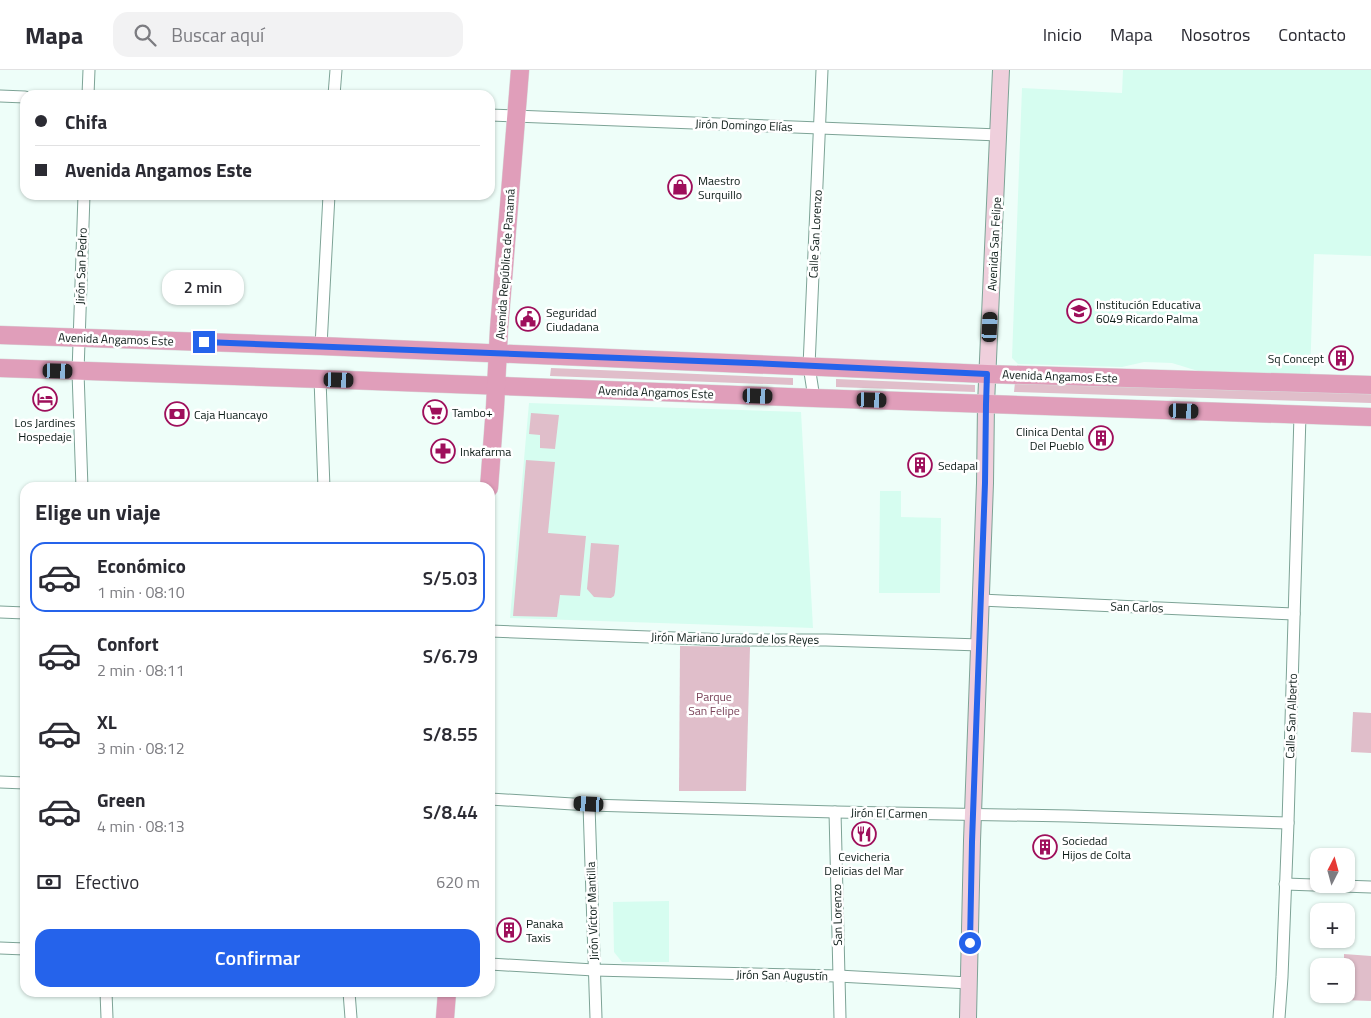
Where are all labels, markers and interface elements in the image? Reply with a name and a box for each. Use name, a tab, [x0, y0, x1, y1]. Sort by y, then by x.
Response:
search box	[113, 12, 463, 57]
text: Mapa	[25, 17, 83, 53]
text: Buscar aquí	[171, 20, 264, 49]
icon: search	[131, 21, 159, 49]
text: Inicio	[1043, 21, 1082, 48]
text: Mapa	[1110, 21, 1153, 48]
text: Nosotros	[1181, 21, 1250, 48]
text: Contacto	[1278, 21, 1346, 48]
text: Chifa	[65, 107, 107, 136]
street label: Jirón Domingo Elías	[695, 114, 793, 136]
text: Avenida Angamos Este	[65, 155, 252, 184]
place label: Maestro Surquillo	[698, 171, 742, 204]
shop icon: Maestro Surquillo	[667, 174, 693, 200]
street label: Avenida República de Panamá	[490, 188, 520, 340]
street label: Calle San Lorenzo	[803, 189, 827, 279]
street label: Avenida San Felipe	[982, 196, 1006, 292]
street label: Jirón San Pedro	[70, 227, 92, 305]
callout: 2 min	[163, 270, 245, 304]
text: 2 min	[184, 275, 222, 299]
place label: Institución Educativa 6049 Ricardo Palma	[1096, 295, 1201, 328]
school or university icon: Institución Educativa 6049 Ricardo Palma	[1066, 298, 1092, 324]
place label: Seguridad Ciudadana	[546, 303, 599, 336]
public building icon: Seguridad Ciudadana	[515, 306, 541, 332]
car	[981, 312, 998, 342]
street label: Avenida Angamos Este	[58, 327, 174, 351]
route end	[193, 331, 215, 353]
building icon: Sq Concept	[1328, 345, 1354, 371]
place label: Sq Concept	[1268, 349, 1325, 368]
car	[42, 363, 73, 379]
street label: Avenida Angamos Este	[1002, 364, 1118, 388]
car	[323, 372, 354, 388]
street label: Avenida Angamos Este	[598, 380, 714, 404]
hotel icon: Los Jardines Hospedaje	[32, 386, 58, 412]
car	[742, 388, 773, 404]
car	[856, 392, 887, 408]
supermarket icon: Tambo+	[422, 399, 448, 425]
bank icon: Caja Huancayo	[164, 401, 190, 427]
place label: Tambo+	[452, 403, 493, 422]
car	[1168, 403, 1199, 419]
place label: Caja Huancayo	[194, 405, 268, 424]
place label: Los Jardines Hospedaje	[15, 413, 76, 446]
place label: Clinica Dental Del Pueblo	[1016, 422, 1084, 455]
building icon: Clinica Dental Del Pueblo	[1088, 425, 1114, 451]
pharmacy icon: Inkafarma	[430, 438, 456, 464]
place label: Inkafarma	[460, 442, 511, 461]
building icon: Sedapal	[907, 452, 933, 478]
place label: Sedapal	[938, 456, 978, 475]
text: Elige un viaje	[35, 495, 161, 529]
text: Económico	[97, 551, 186, 580]
icon: car	[37, 555, 82, 600]
text: S/5.03	[423, 563, 478, 592]
text: 1 min · 08:10	[97, 580, 185, 604]
street label: San Carlos	[1110, 597, 1164, 617]
street label: Jirón Mariano Jurado de los Reyes	[651, 627, 820, 649]
text: Confort	[97, 629, 159, 658]
icon: car	[37, 633, 82, 678]
text: S/6.79	[423, 641, 478, 670]
text: 2 min · 08:11	[97, 658, 185, 682]
street label: Calle San Alberto	[1280, 673, 1302, 759]
park label: Parque San Felipe	[688, 687, 740, 720]
text: XL	[97, 707, 117, 736]
icon: car	[37, 711, 82, 756]
text: S/8.55	[423, 719, 478, 748]
text: 3 min · 08:12	[97, 736, 185, 760]
text: Green	[97, 785, 146, 814]
icon: car	[37, 789, 82, 834]
car	[573, 796, 604, 812]
text: S/8.44	[423, 797, 478, 826]
street label: Jirón El Carmen	[850, 803, 928, 823]
text: 4 min · 08:13	[97, 814, 185, 838]
restaurant icon: Cevicheria Delicias del Mar	[851, 821, 877, 847]
place label: Sociedad Hijos de Colta	[1062, 831, 1131, 864]
building icon: Sociedad Hijos de Colta	[1032, 834, 1058, 860]
place label: Cevicheria Delicias del Mar	[824, 847, 904, 880]
north arrow	[1310, 848, 1355, 892]
map controls	[1310, 848, 1355, 1003]
street label: Jirón Víctor Mantilla	[581, 861, 603, 961]
text: Efectivo	[75, 867, 139, 896]
icon: cash	[35, 868, 63, 896]
text: 620 m	[436, 870, 480, 894]
street label: San Lorenzo	[827, 884, 847, 946]
button: +	[1310, 903, 1355, 948]
place label: Panaka Taxis	[526, 914, 563, 947]
building icon: Panaka Taxis	[496, 917, 522, 943]
button: Confirmar	[35, 929, 480, 987]
route start	[959, 932, 981, 954]
button: −	[1310, 958, 1355, 1003]
street label: Jirón San Augustín	[736, 965, 828, 985]

